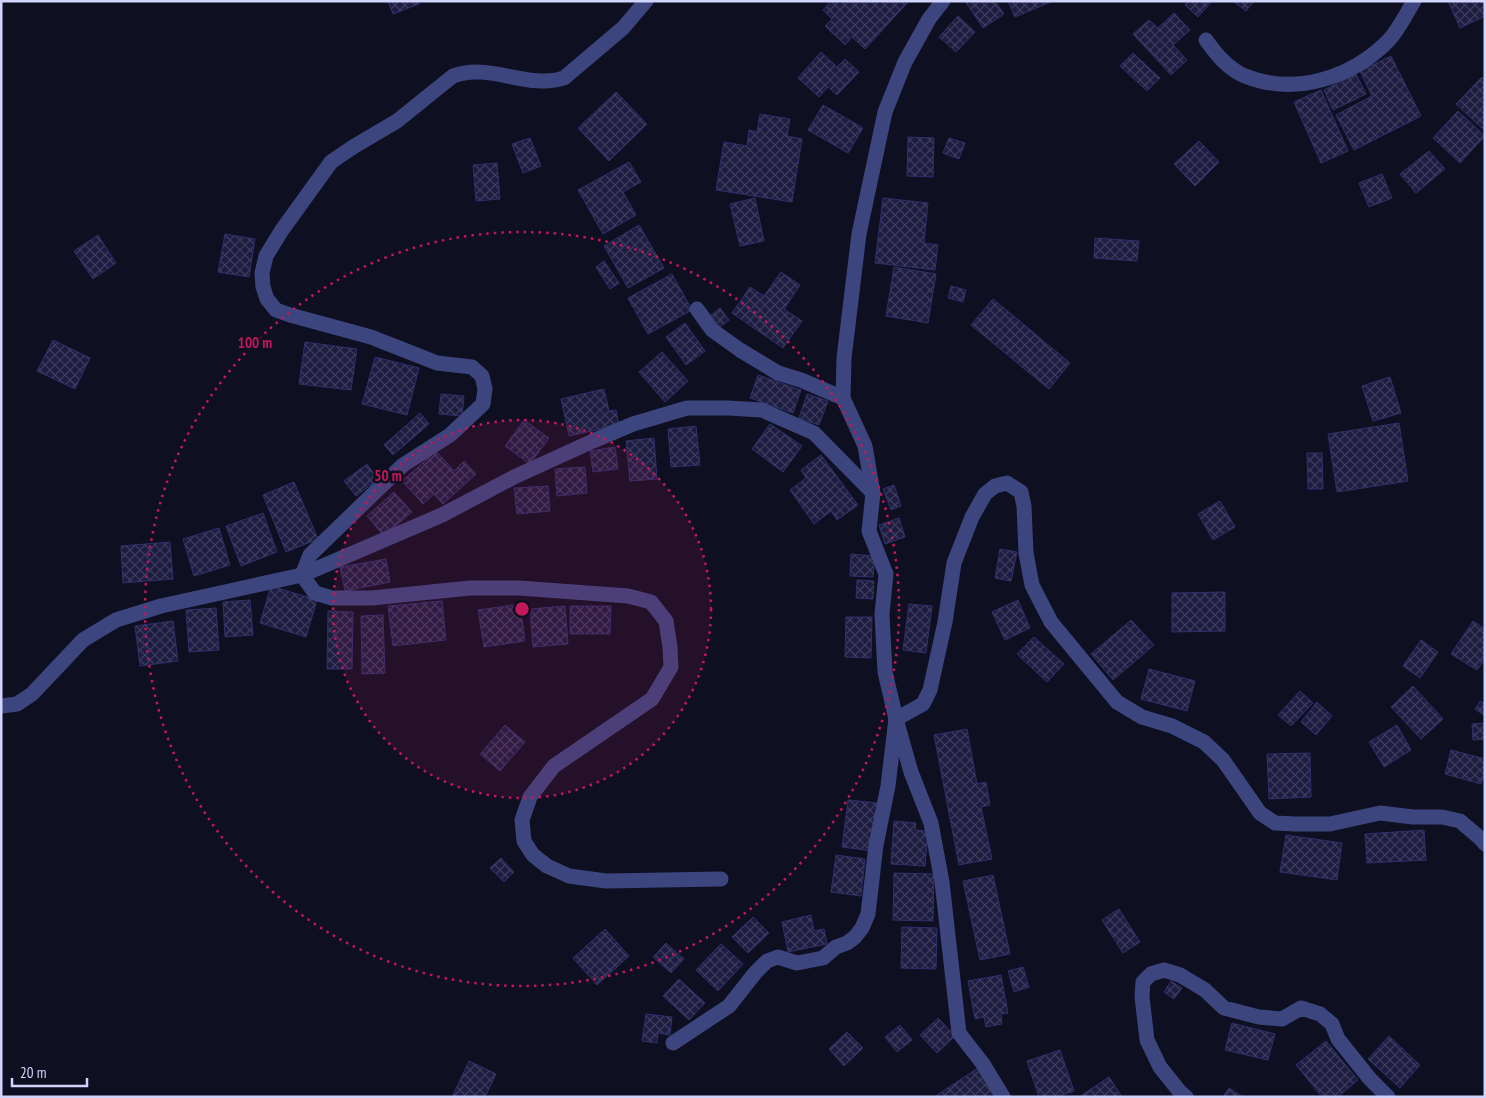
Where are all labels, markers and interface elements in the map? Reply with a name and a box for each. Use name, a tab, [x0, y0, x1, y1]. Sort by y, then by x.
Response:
text: 100 m	[238, 333, 272, 352]
text: 50 m	[374, 466, 402, 485]
centre of rings	[513, 600, 531, 618]
scale bar	[12, 1056, 88, 1088]
text: 20 m	[20, 1063, 46, 1082]

